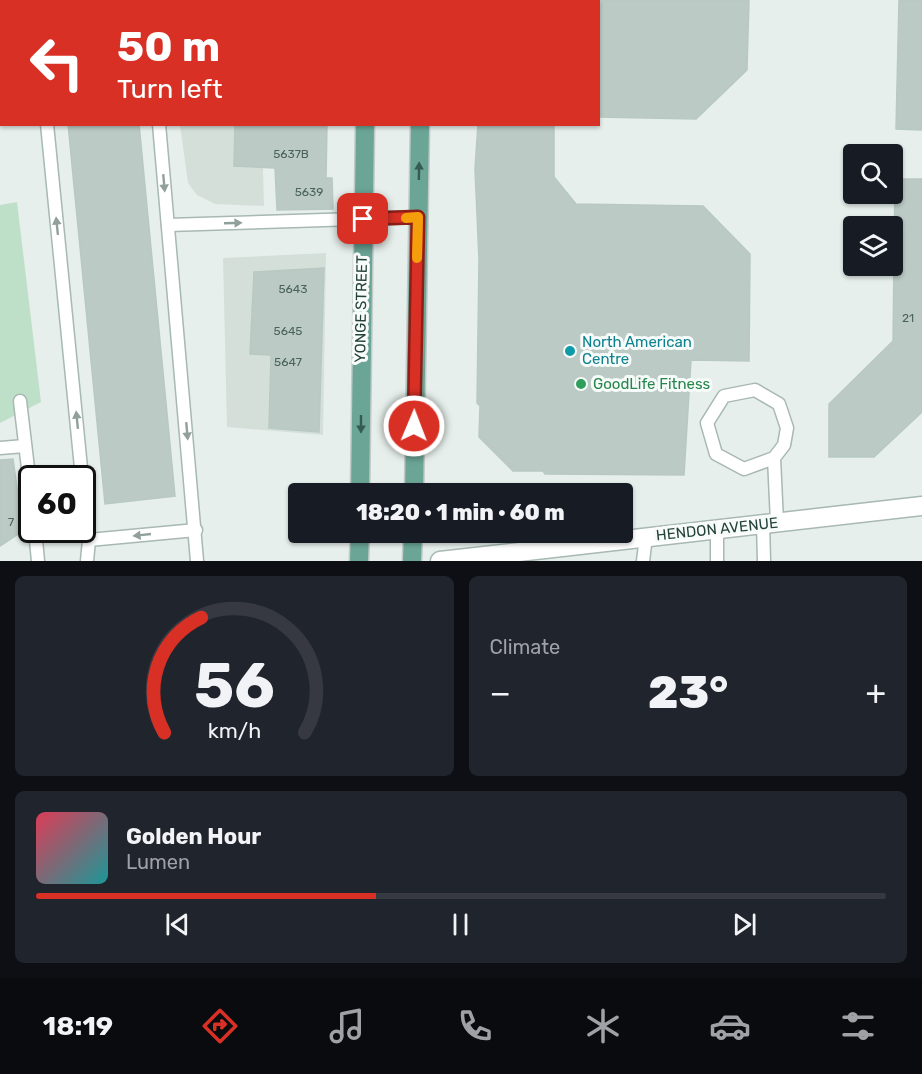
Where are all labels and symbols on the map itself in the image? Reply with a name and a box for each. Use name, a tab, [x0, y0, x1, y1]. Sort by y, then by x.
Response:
house number: 5637B	[273, 147, 309, 161]
one-way arrow	[414, 161, 423, 180]
one-way arrow	[159, 173, 169, 192]
house number: 5639	[295, 185, 323, 199]
pin	[337, 193, 388, 244]
one-way arrow	[52, 217, 62, 236]
one-way arrow	[223, 219, 242, 228]
street label: YONGE STREET	[351, 255, 371, 363]
house number: 5643	[278, 282, 308, 296]
house number: 21	[902, 311, 914, 325]
house number: 5645	[274, 324, 302, 338]
place label: North American Centre	[582, 333, 692, 368]
marker: North American Centre	[563, 344, 577, 358]
house number: 5647	[274, 355, 302, 369]
place label: GoodLife Fitness	[593, 375, 711, 393]
marker: GoodLife Fitness	[574, 377, 588, 391]
position arrow	[382, 394, 446, 458]
one-way arrow	[72, 411, 82, 430]
one-way arrow	[356, 415, 365, 434]
one-way arrow	[182, 422, 192, 441]
speed limit sign: 60	[18, 465, 96, 543]
street label: HENDON AVENUE	[655, 514, 779, 544]
house number: 7	[8, 515, 14, 529]
one-way arrow	[133, 530, 152, 540]

